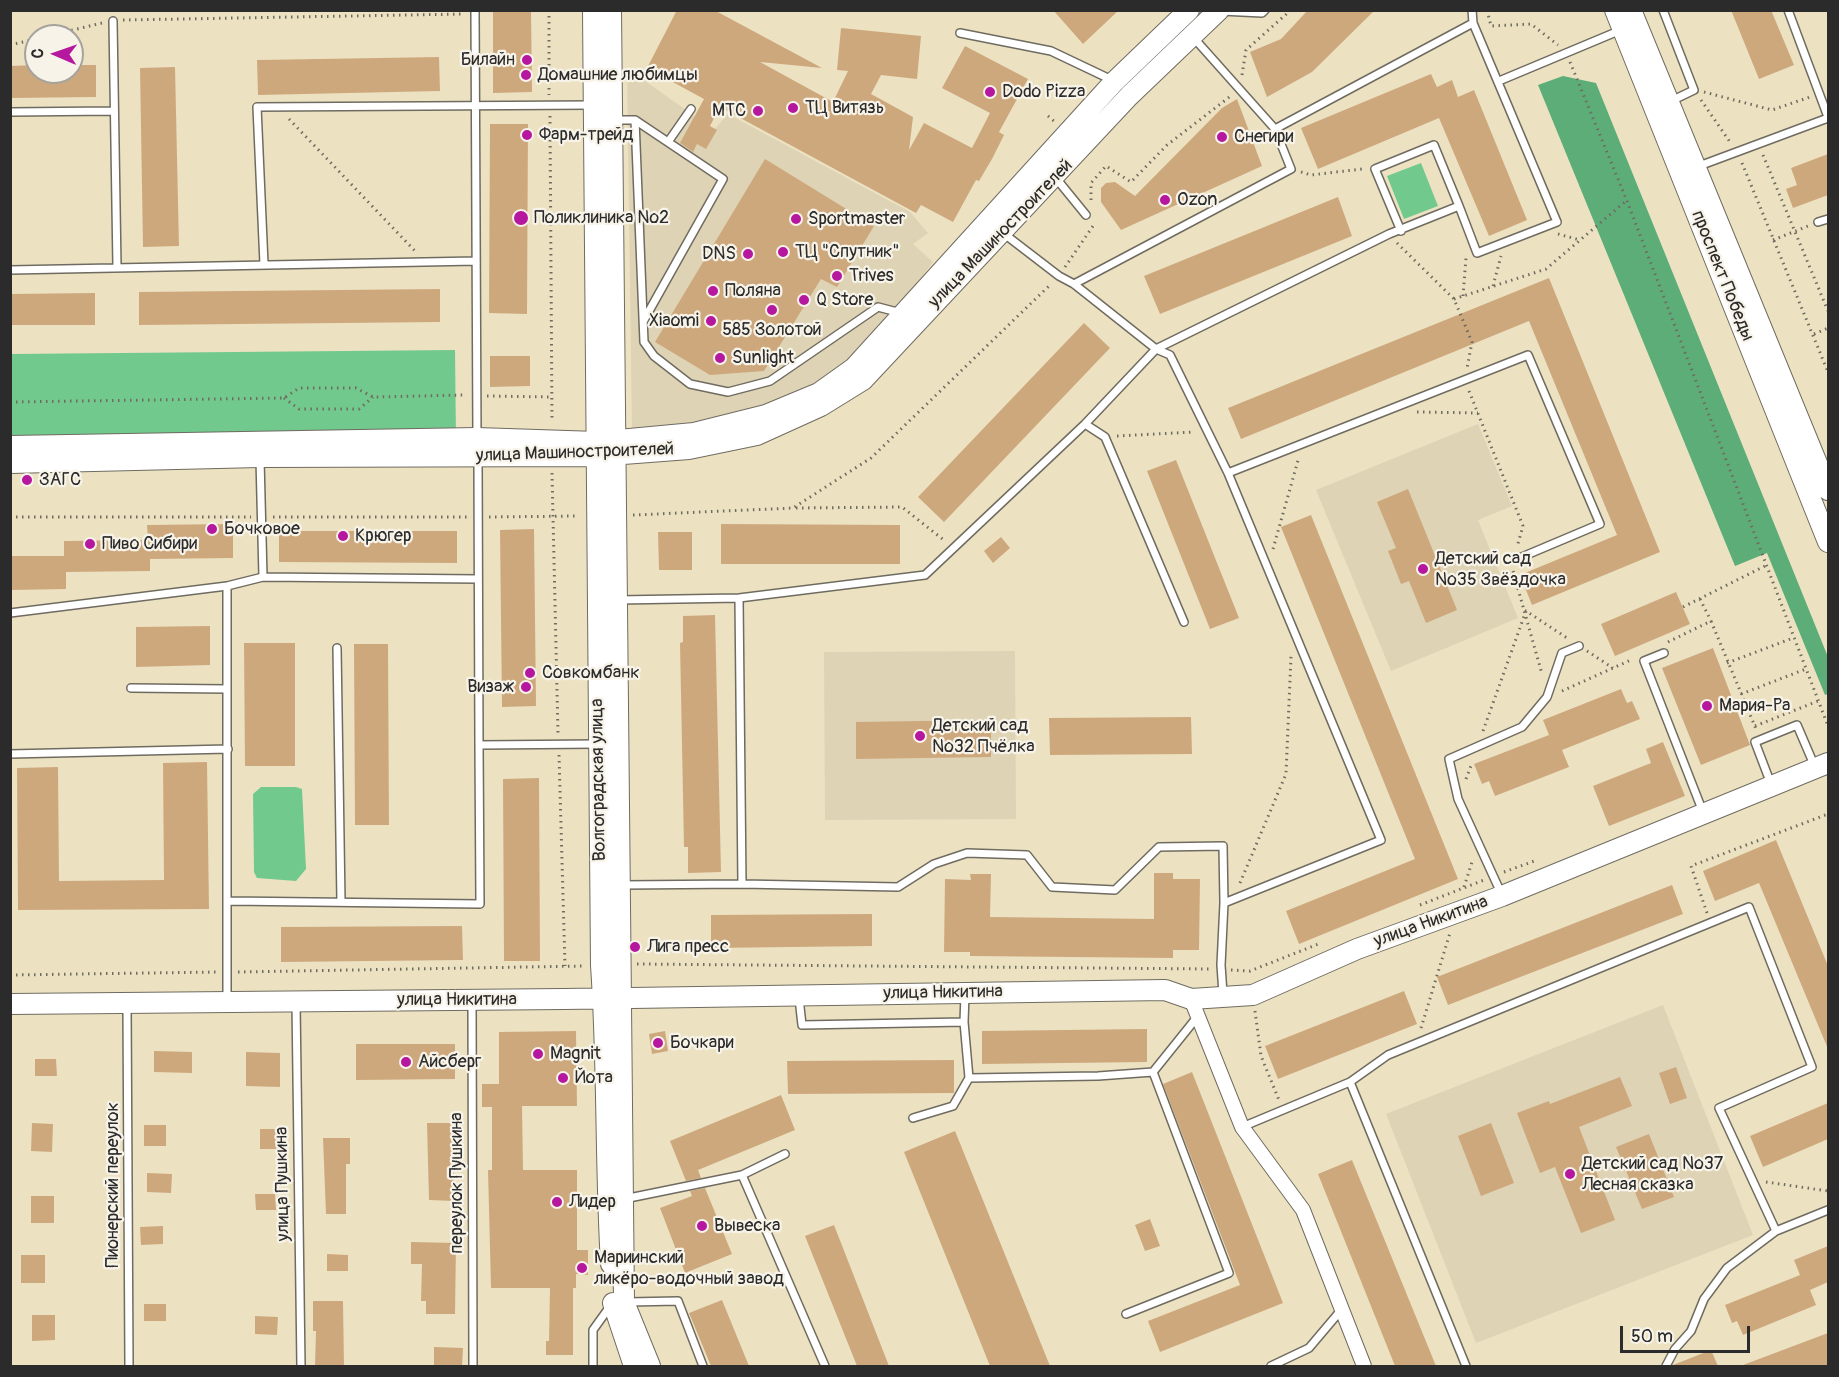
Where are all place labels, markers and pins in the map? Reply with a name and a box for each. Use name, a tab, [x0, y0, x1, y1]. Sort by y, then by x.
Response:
place label: Билайн	[461, 49, 515, 71]
marker: Билайн	[520, 53, 534, 67]
place label: Домашние любимцы	[538, 64, 698, 86]
marker: Домашние любимцы	[519, 68, 533, 82]
place label: Dodo Pizza	[1002, 81, 1085, 103]
marker: Dodo Pizza	[983, 85, 997, 99]
place label: ТЦ Витязь	[805, 97, 884, 119]
place label: МТС	[712, 100, 746, 122]
marker: ТЦ Витязь	[786, 101, 800, 115]
marker: МТС	[751, 104, 765, 118]
place label: Фарм-трейд	[539, 124, 633, 146]
place label: Снегири	[1234, 126, 1294, 148]
marker: Фарм-трейд	[520, 128, 534, 142]
marker: Снегири	[1215, 130, 1229, 144]
place label: Ozon	[1177, 189, 1217, 211]
marker: Ozon	[1158, 193, 1172, 207]
place label: Поликлиника №2	[534, 207, 669, 229]
place label: Sportmaster	[808, 208, 905, 230]
marker: Поликлиника №2	[512, 209, 530, 227]
marker: Sportmaster	[789, 212, 803, 226]
place label: ТЦ "Спутник"	[795, 241, 900, 263]
place label: DNS	[702, 243, 736, 265]
marker: ТЦ "Спутник"	[776, 245, 790, 259]
marker: DNS	[741, 247, 755, 261]
place label: Trives	[849, 265, 894, 287]
marker: Trives	[830, 269, 844, 283]
place label: Поляна	[725, 280, 781, 302]
marker: Поляна	[706, 284, 720, 298]
place label: Q Store	[816, 289, 873, 311]
marker: Q Store	[797, 293, 811, 307]
marker: 585 Золотой	[765, 303, 779, 317]
place label: Xiaomi	[649, 310, 699, 332]
marker: Xiaomi	[704, 314, 718, 328]
place label: 585 Золотой	[722, 319, 822, 341]
place label: Sunlight	[732, 347, 794, 369]
marker: Sunlight	[713, 351, 727, 365]
place label: ЗАГС	[39, 469, 81, 491]
marker: ЗАГС	[20, 473, 34, 487]
place label: Бочковое	[224, 518, 300, 540]
marker: Бочковое	[205, 522, 219, 536]
place label: Крюгер	[355, 525, 411, 547]
marker: Крюгер	[336, 529, 350, 543]
place label: Пиво Сибири	[102, 533, 197, 555]
marker: Пиво Сибири	[83, 537, 97, 551]
place label: Детский сад №35 Звёздочка	[1435, 548, 1566, 590]
marker: Детский сад №35 Звёздочка	[1416, 562, 1430, 576]
place label: Совкомбанк	[542, 662, 639, 684]
marker: Совкомбанк	[523, 666, 537, 680]
place label: Визаж	[467, 676, 514, 698]
marker: Визаж	[519, 680, 533, 694]
place label: Мария-Ра	[1719, 695, 1790, 717]
marker: Мария-Ра	[1700, 699, 1714, 713]
place label: Детский сад №32 Пчёлка	[932, 715, 1035, 758]
marker: Детский сад №32 Пчёлка	[913, 729, 927, 743]
place label: Лига пресс	[647, 936, 729, 958]
marker: Лига пресс	[628, 940, 642, 954]
place label: Бочкари	[670, 1032, 734, 1054]
marker: Бочкари	[651, 1036, 665, 1050]
place label: Magnit	[550, 1043, 601, 1065]
marker: Magnit	[531, 1047, 545, 1061]
place label: Айсберг	[418, 1051, 481, 1073]
marker: Айсберг	[399, 1055, 413, 1069]
place label: Йота	[575, 1067, 613, 1089]
marker: Йота	[556, 1071, 570, 1085]
place label: Детский сад №37 Лесная сказка	[1582, 1153, 1723, 1196]
marker: Детский сад №37 Лесная сказка	[1563, 1167, 1577, 1181]
place label: Лидер	[569, 1191, 616, 1213]
marker: Лидер	[550, 1195, 564, 1209]
place label: Вывеска	[714, 1215, 780, 1237]
marker: Вывеска	[695, 1219, 709, 1233]
place label: Мариинский ликёро-водочный завод	[594, 1247, 784, 1290]
marker: Мариинский ликёро-водочный завод	[575, 1261, 589, 1275]

